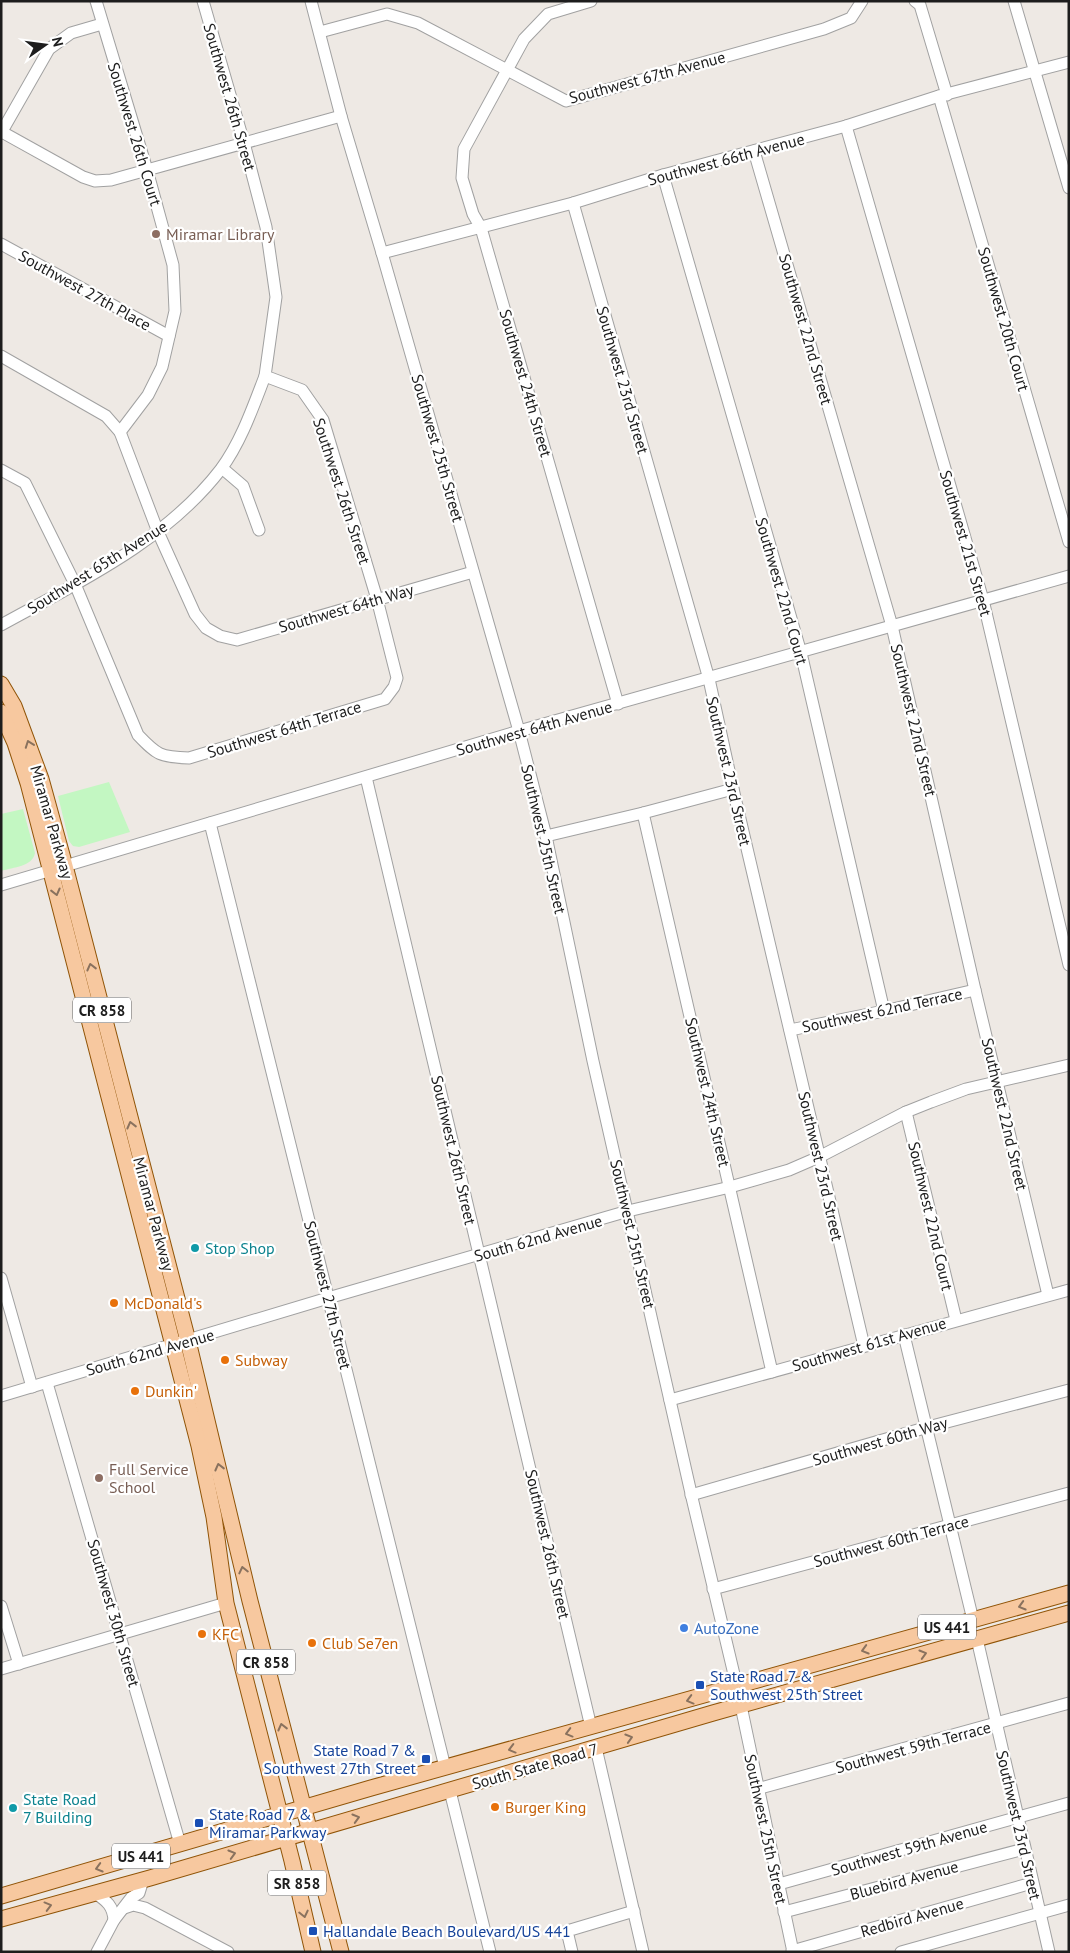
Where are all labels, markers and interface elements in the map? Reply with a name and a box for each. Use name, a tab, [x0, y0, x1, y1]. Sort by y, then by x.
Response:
north arrow	[20, 20, 70, 70]
street label: Southwest 26th Street	[199, 21, 261, 174]
text: N	[48, 35, 67, 48]
street label: Southwest 67th Avenue	[567, 47, 727, 107]
street label: Southwest 26th Court	[104, 60, 167, 209]
street label: Southwest 66th Avenue	[645, 128, 807, 190]
place label: Miramar Library	[166, 224, 275, 244]
marker: Miramar Library	[150, 228, 162, 240]
street label: Southwest 27th Place	[15, 245, 155, 335]
street label: Southwest 20th Court	[974, 245, 1034, 394]
street label: Southwest 22nd Street	[775, 251, 837, 407]
street label: Southwest 23rd Street	[592, 304, 654, 457]
street label: Southwest 24th Street	[495, 307, 557, 460]
street label: Southwest 25th Street	[407, 372, 469, 525]
street label: Southwest 26th Street	[309, 415, 375, 567]
street label: Southwest 21st Street	[936, 468, 997, 619]
street label: Southwest 22nd Court	[751, 515, 813, 667]
street label: Southwest 65th Avenue	[23, 516, 171, 618]
street label: Southwest 64th Way	[276, 579, 416, 637]
street label: Southwest 22nd Street	[887, 642, 941, 799]
street label: Southwest 23rd Street	[702, 694, 756, 848]
street label: Southwest 64th Terrace	[204, 696, 364, 762]
street label: Southwest 64th Avenue	[454, 696, 614, 760]
one-way arrow	[25, 740, 35, 748]
street label: Southwest 25th Street	[517, 762, 571, 916]
street label: Miramar Parkway	[26, 763, 78, 882]
one-way arrow	[51, 888, 61, 896]
one-way arrow	[86, 963, 97, 972]
street label: Southwest 62nd Terrace	[800, 983, 964, 1037]
road number: CR 858	[73, 998, 131, 1022]
street label: Southwest 24th Street	[681, 1015, 735, 1169]
street label: Southwest 22nd Street	[978, 1036, 1032, 1193]
street label: Southwest 26th Street	[427, 1073, 481, 1227]
street label: Southwest 23rd Street	[794, 1089, 848, 1243]
one-way arrow	[126, 1120, 137, 1129]
street label: Southwest 22nd Court	[904, 1140, 958, 1293]
street label: Miramar Parkway	[129, 1155, 179, 1274]
street label: Southwest 25th Street	[606, 1157, 660, 1311]
street label: South 62nd Avenue	[471, 1210, 605, 1266]
street label: Southwest 27th Street	[300, 1219, 356, 1372]
place label: Stop Shop	[205, 1238, 275, 1258]
marker: Stop Shop	[189, 1242, 201, 1254]
place label: McDonald's	[124, 1293, 202, 1313]
marker: McDonald's	[108, 1297, 120, 1309]
street label: Southwest 61st Avenue	[790, 1312, 948, 1376]
street label: South 62nd Avenue	[83, 1324, 217, 1380]
place label: Subway	[235, 1350, 288, 1370]
marker: Subway	[219, 1354, 231, 1366]
place label: Dunkin'	[145, 1381, 197, 1401]
marker: Dunkin'	[129, 1385, 141, 1397]
street label: Southwest 60th Way	[810, 1412, 950, 1470]
place label: Full Service School	[109, 1459, 189, 1497]
one-way arrow	[214, 1463, 224, 1471]
street label: Southwest 26th Street	[521, 1467, 575, 1621]
marker: Full Service School	[93, 1472, 105, 1484]
street label: Southwest 60th Terrace	[811, 1511, 971, 1571]
street label: Southwest 30th Street	[83, 1537, 145, 1690]
one-way arrow	[238, 1565, 249, 1574]
one-way arrow	[1018, 1601, 1026, 1611]
road number: US 441	[918, 1614, 976, 1640]
place label: AutoZone	[694, 1618, 759, 1638]
marker: AutoZone	[678, 1622, 690, 1634]
place label: KFC	[212, 1624, 239, 1644]
marker: KFC	[196, 1628, 208, 1640]
place label: Club Se7en	[322, 1633, 398, 1653]
marker: Club Se7en	[306, 1637, 318, 1649]
one-way arrow	[862, 1645, 870, 1655]
one-way arrow	[918, 1649, 927, 1660]
road number: CR 858	[237, 1650, 295, 1674]
place label: State Road 7 & Southwest 25th Street	[710, 1666, 863, 1704]
marker: State Road 7 & Southwest 25th Street	[694, 1679, 706, 1691]
one-way arrow	[686, 1694, 694, 1704]
street label: Southwest 59th Terrace	[833, 1717, 993, 1777]
one-way arrow	[277, 1723, 288, 1732]
one-way arrow	[565, 1728, 573, 1738]
one-way arrow	[625, 1734, 633, 1744]
street label: South State Road 7	[470, 1738, 600, 1794]
place label: State Road 7 & Southwest 27th Street	[264, 1740, 417, 1778]
one-way arrow	[509, 1743, 517, 1753]
street label: Southwest 23rd Street	[992, 1748, 1046, 1902]
street label: Southwest 25th Street	[740, 1752, 792, 1906]
marker: State Road 7 & Southwest 27th Street	[420, 1753, 432, 1765]
place label: State Road 7 Building	[23, 1789, 96, 1827]
place label: Burger King	[505, 1797, 586, 1817]
marker: Burger King	[489, 1801, 501, 1813]
marker: State Road 7 Building	[7, 1802, 19, 1814]
place label: State Road 7 & Miramar Parkway	[209, 1804, 327, 1842]
one-way arrow	[351, 1814, 359, 1824]
street label: Southwest 59th Avenue	[829, 1816, 989, 1880]
marker: State Road 7 & Miramar Parkway	[193, 1817, 205, 1829]
road number: US 441	[112, 1844, 170, 1868]
one-way arrow	[228, 1850, 236, 1860]
street label: Bluebird Avenue	[848, 1856, 960, 1904]
one-way arrow	[95, 1862, 103, 1872]
road number: SR 858	[268, 1870, 326, 1896]
street label: Redbird Avenue	[858, 1893, 966, 1941]
one-way arrow	[44, 1901, 53, 1912]
one-way arrow	[298, 1909, 309, 1918]
place label: Hallandale Beach Boulevard/US 441	[323, 1921, 571, 1941]
marker: Hallandale Beach Boulevard/US 441	[307, 1925, 319, 1937]

